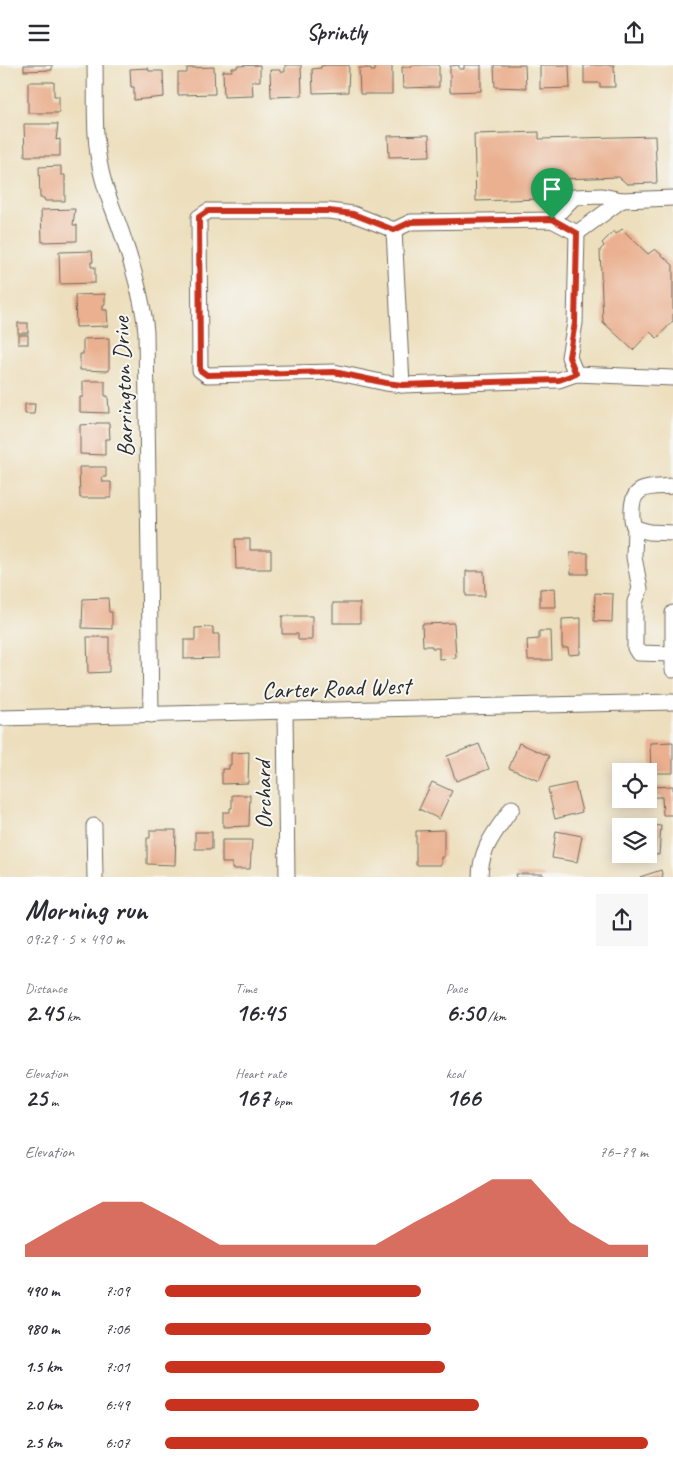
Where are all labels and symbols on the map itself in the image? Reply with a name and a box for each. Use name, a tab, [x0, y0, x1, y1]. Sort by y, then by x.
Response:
pin	[531, 168, 573, 219]
street label: Barrington Drive	[105, 314, 140, 458]
street label: Carter Road West	[261, 670, 414, 706]
street label: Orchard	[247, 757, 279, 829]

